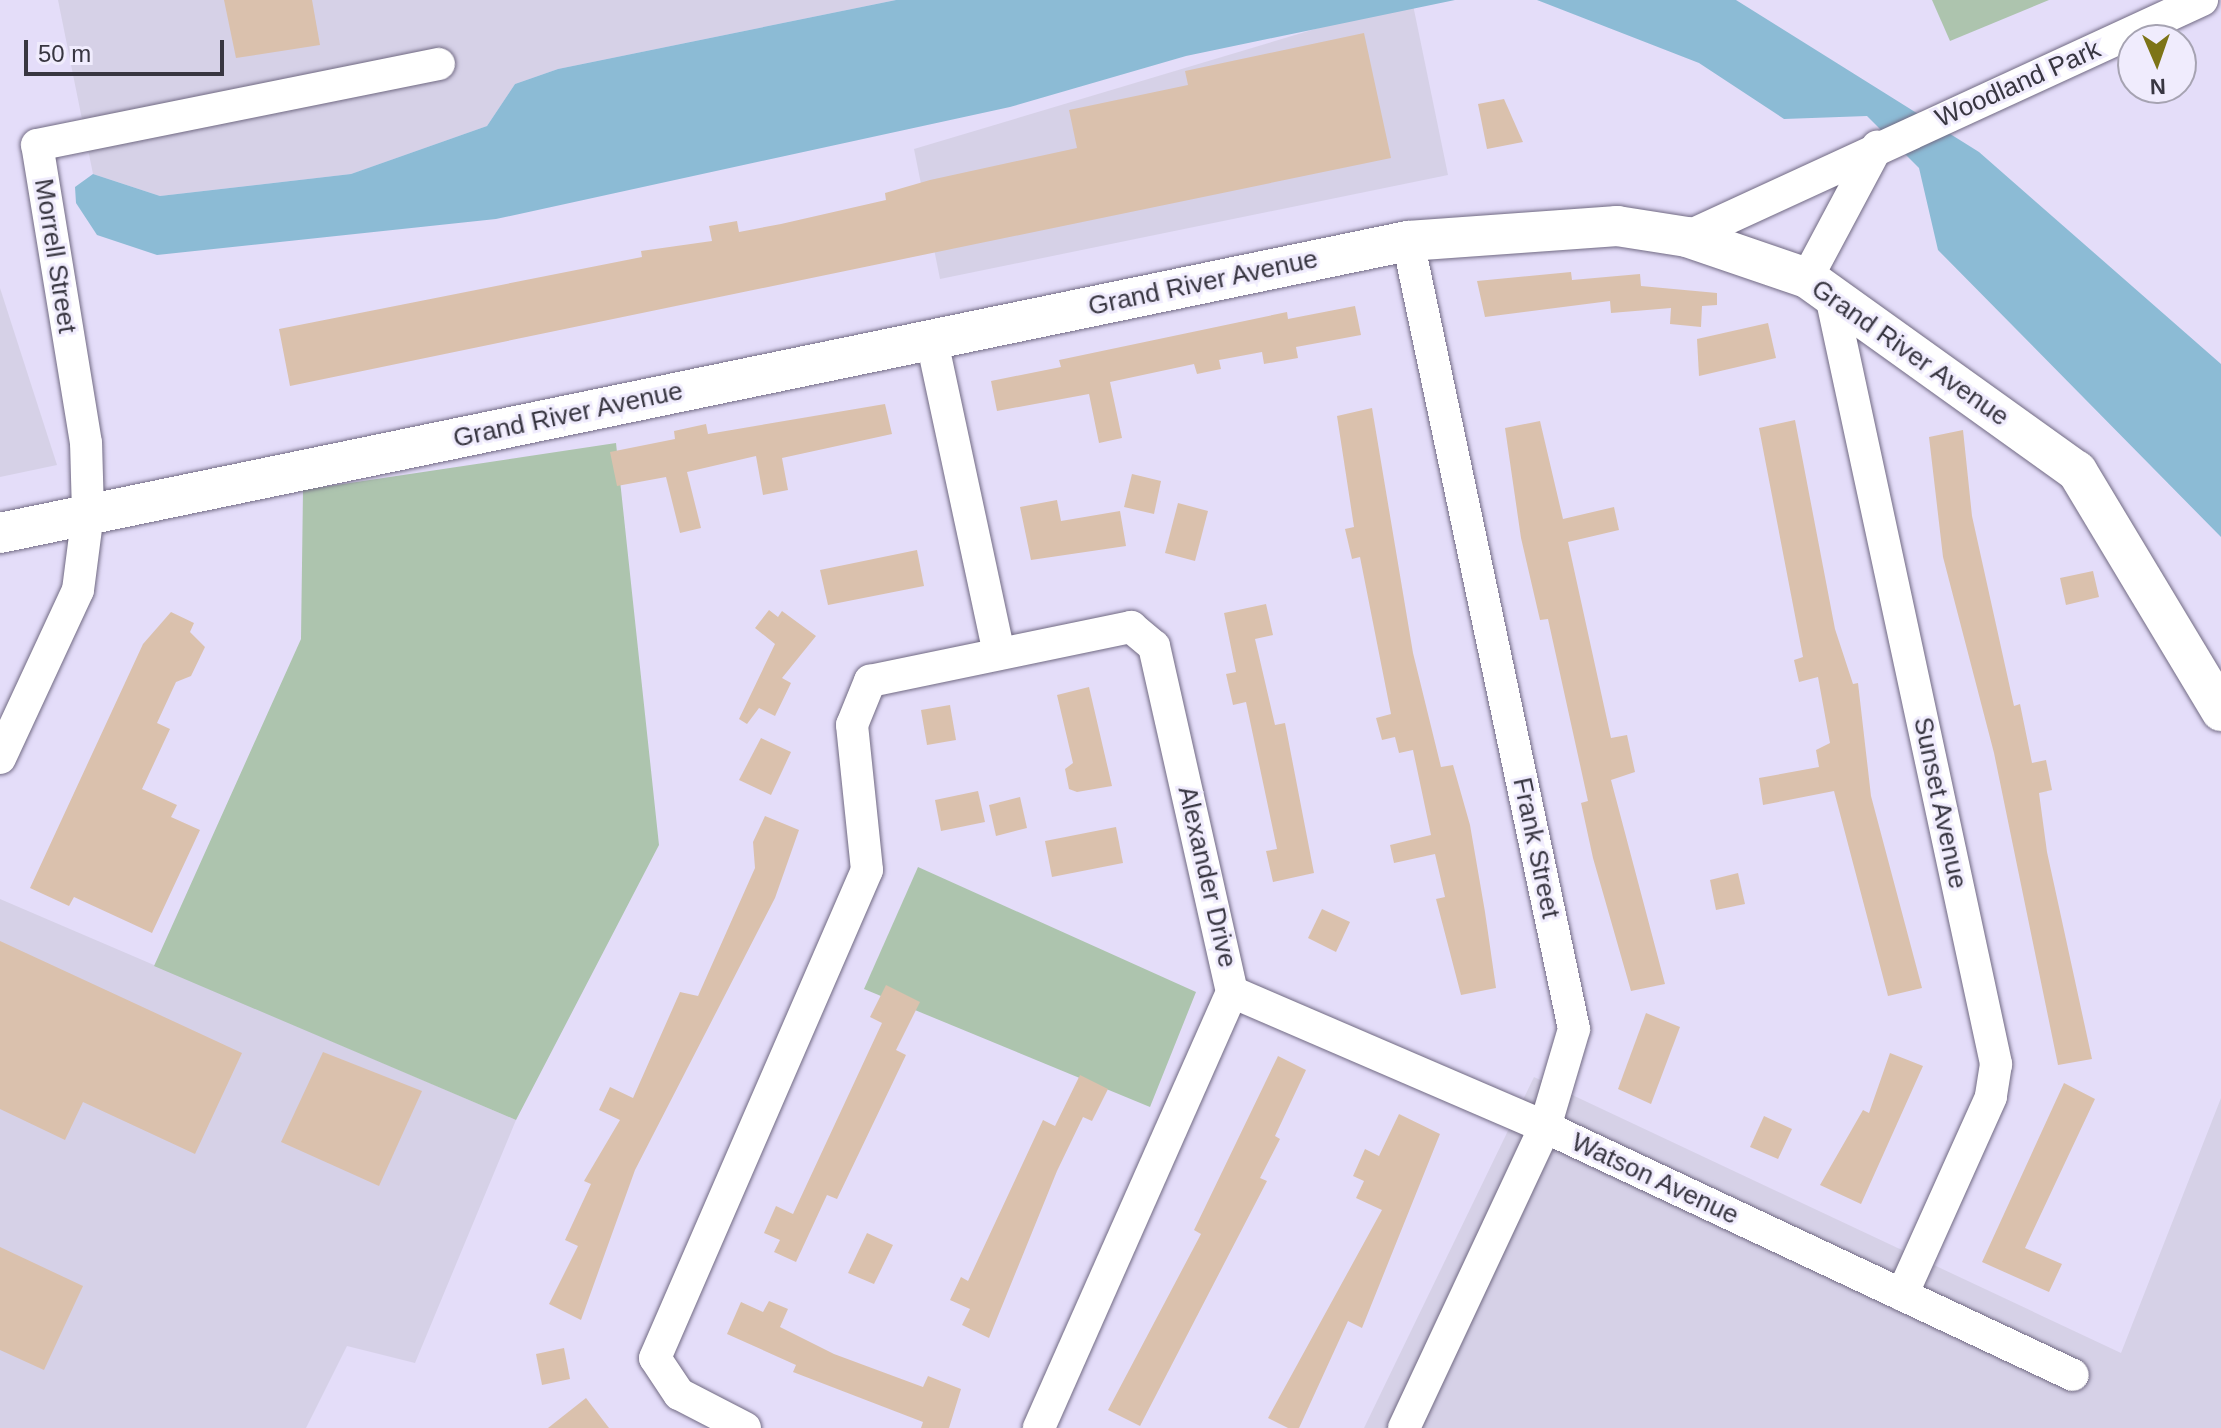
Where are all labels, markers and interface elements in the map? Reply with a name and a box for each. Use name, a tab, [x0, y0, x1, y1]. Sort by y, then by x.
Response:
scale bar	[28, 24, 228, 74]
north arrow	[2117, 24, 2197, 104]
street label: Woodland Park	[1931, 34, 2105, 134]
text: 50 m	[38, 40, 91, 67]
text: N	[2149, 74, 2166, 99]
street label: Morrell Street	[27, 177, 83, 335]
street label: Grand River Avenue	[1085, 243, 1321, 323]
street label: Grand River Avenue	[1805, 273, 2015, 433]
street label: Grand River Avenue	[450, 375, 686, 455]
street label: Sunset Avenue	[1906, 714, 1974, 892]
street label: Frank Street	[1506, 775, 1566, 921]
street label: Alexander Drive	[1171, 783, 1243, 971]
street label: Watson Avenue	[1566, 1126, 1744, 1232]

